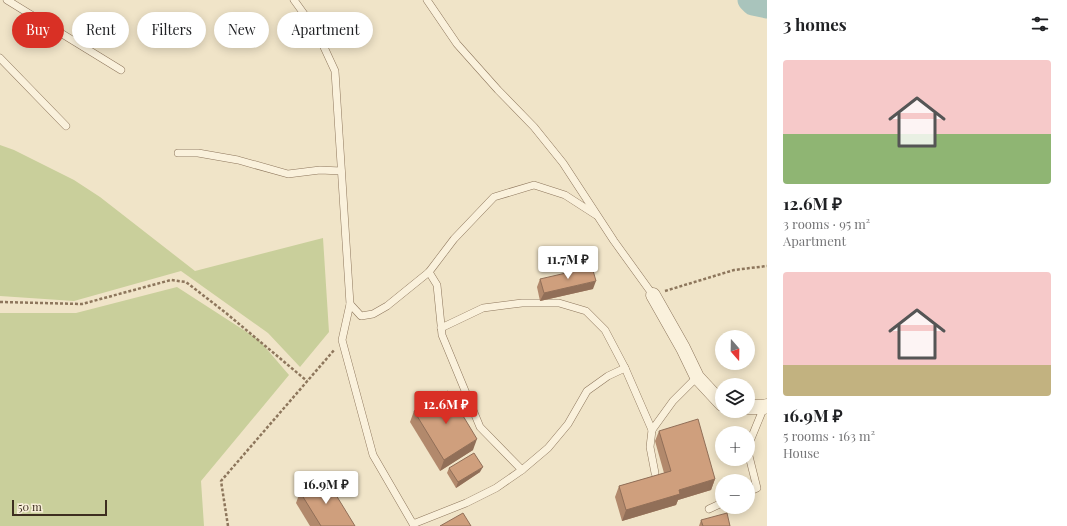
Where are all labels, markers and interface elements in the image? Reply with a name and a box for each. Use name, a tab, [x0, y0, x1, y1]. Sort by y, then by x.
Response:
chip: Buy	[12, 12, 64, 48]
chip: Rent	[72, 12, 129, 48]
chip: Filters	[137, 12, 206, 48]
chip: New	[214, 12, 269, 48]
chip: Apartment	[277, 12, 373, 48]
text: 3 homes	[783, 13, 847, 35]
icon: filters	[1029, 13, 1051, 35]
icon: home	[881, 86, 953, 158]
text: 12.6M ₽	[783, 192, 842, 214]
text: 3 rooms · 95 m²	[783, 215, 870, 232]
text: Apartment	[783, 232, 846, 249]
pin: 11.7M ₽	[531, 246, 605, 280]
text: 11.7M ₽	[547, 250, 589, 267]
icon: home	[881, 298, 953, 370]
north arrow	[715, 330, 755, 370]
map controls	[715, 330, 755, 514]
button: layers	[715, 378, 755, 418]
pin: 12.6M ₽	[409, 391, 483, 425]
text: 12.6M ₽	[423, 395, 469, 412]
text: 16.9M ₽	[783, 404, 843, 426]
button: +	[715, 426, 755, 466]
text: 5 rooms · 163 m²	[783, 427, 875, 444]
text: House	[783, 444, 820, 461]
pin: 16.9M ₽	[289, 471, 363, 505]
button: −	[715, 474, 755, 514]
text: 16.9M ₽	[303, 475, 349, 492]
scale bar	[12, 498, 107, 517]
text: 50 m	[18, 499, 42, 514]

